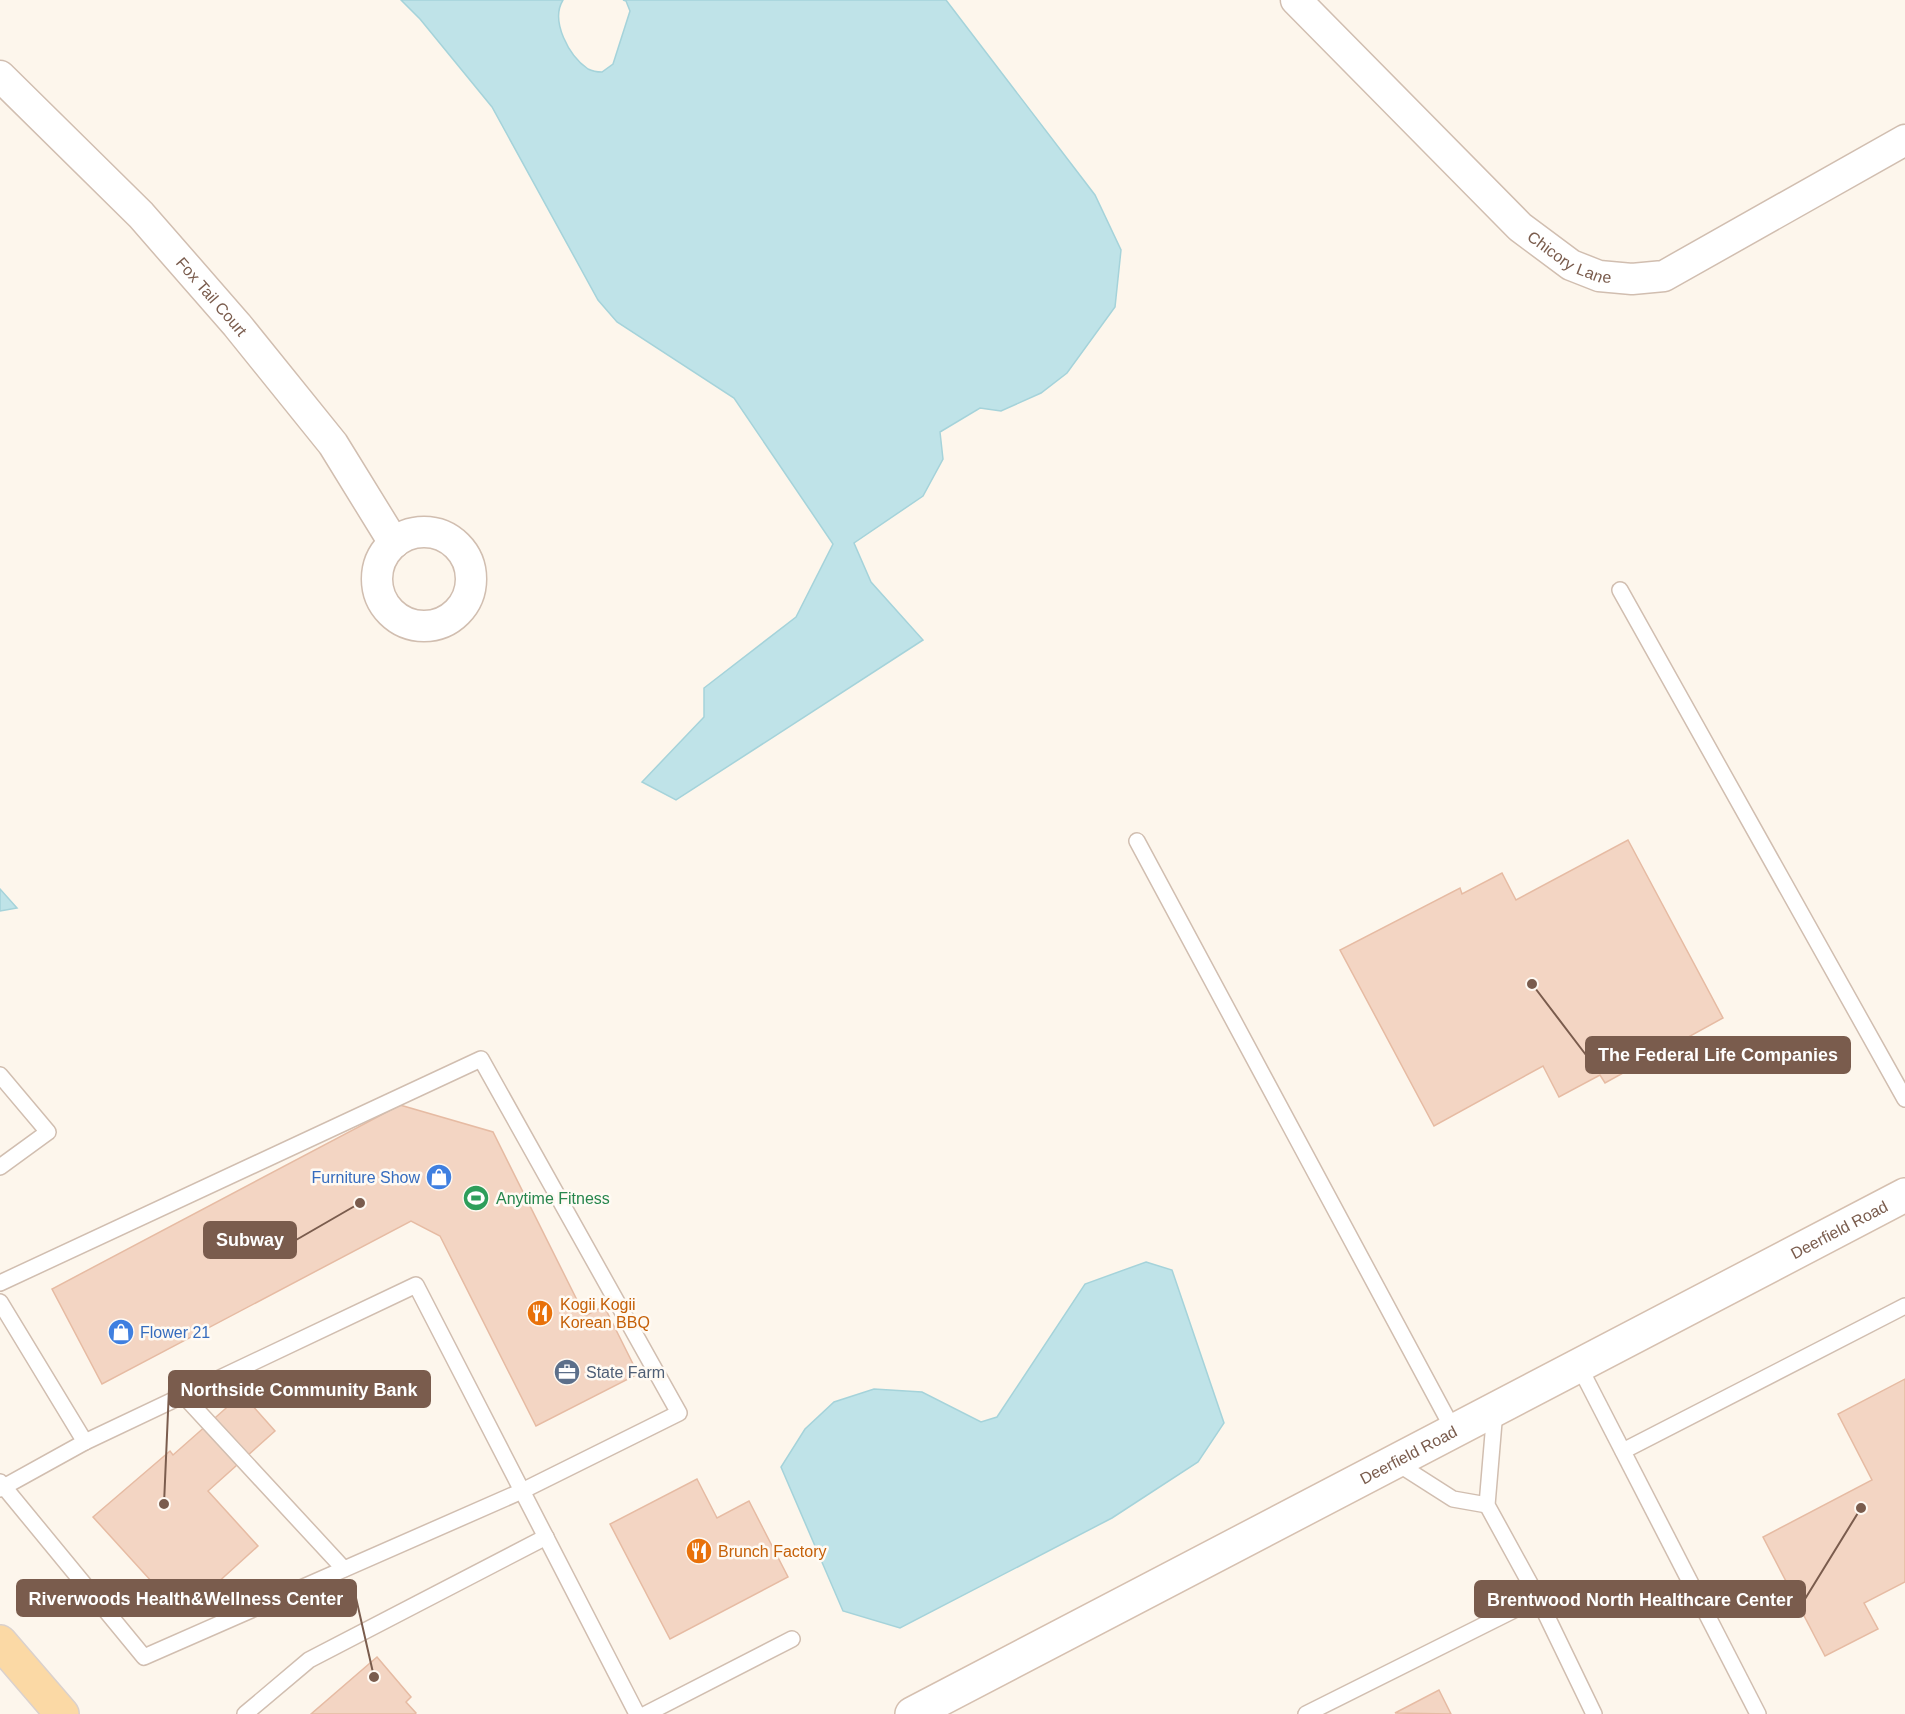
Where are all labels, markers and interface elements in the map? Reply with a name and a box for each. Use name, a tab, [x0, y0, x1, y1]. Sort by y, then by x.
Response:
street label: Chicory Lane	[1524, 228, 1612, 286]
street label: Fox Tail Court	[173, 254, 251, 340]
callout: The Federal Life Companies	[1586, 1037, 1850, 1073]
text: The Federal Life Companies	[1598, 1045, 1838, 1065]
shop icon: Furniture Show	[424, 1162, 454, 1192]
place label: Furniture Show	[312, 1169, 420, 1186]
sports icon: Anytime Fitness	[461, 1183, 491, 1213]
place label: Anytime Fitness	[496, 1190, 610, 1207]
street label: Deerfield Road	[1788, 1198, 1891, 1262]
callout: Subway	[204, 1222, 296, 1258]
text: Subway	[216, 1230, 284, 1250]
place label: Kogii Kogii Korean BBQ	[560, 1296, 650, 1331]
restaurant icon: Kogii Kogii Korean BBQ	[525, 1298, 555, 1328]
shop icon: Flower 21	[106, 1317, 136, 1347]
place label: Flower 21	[140, 1324, 210, 1341]
office icon: State Farm	[552, 1357, 582, 1387]
place label: State Farm	[586, 1364, 665, 1381]
callout: Northside Community Bank	[169, 1371, 430, 1407]
text: Northside Community Bank	[180, 1380, 418, 1400]
street label: Deerfield Road	[1357, 1423, 1460, 1487]
restaurant icon: Brunch Factory	[684, 1536, 714, 1566]
place label: Brunch Factory	[718, 1543, 826, 1560]
callout: Riverwoods Health&Wellness Center	[17, 1580, 356, 1616]
callout: Brentwood North Healthcare Center	[1475, 1581, 1805, 1617]
text: Riverwoods Health&Wellness Center	[29, 1589, 343, 1609]
text: Brentwood North Healthcare Center	[1487, 1590, 1793, 1610]

